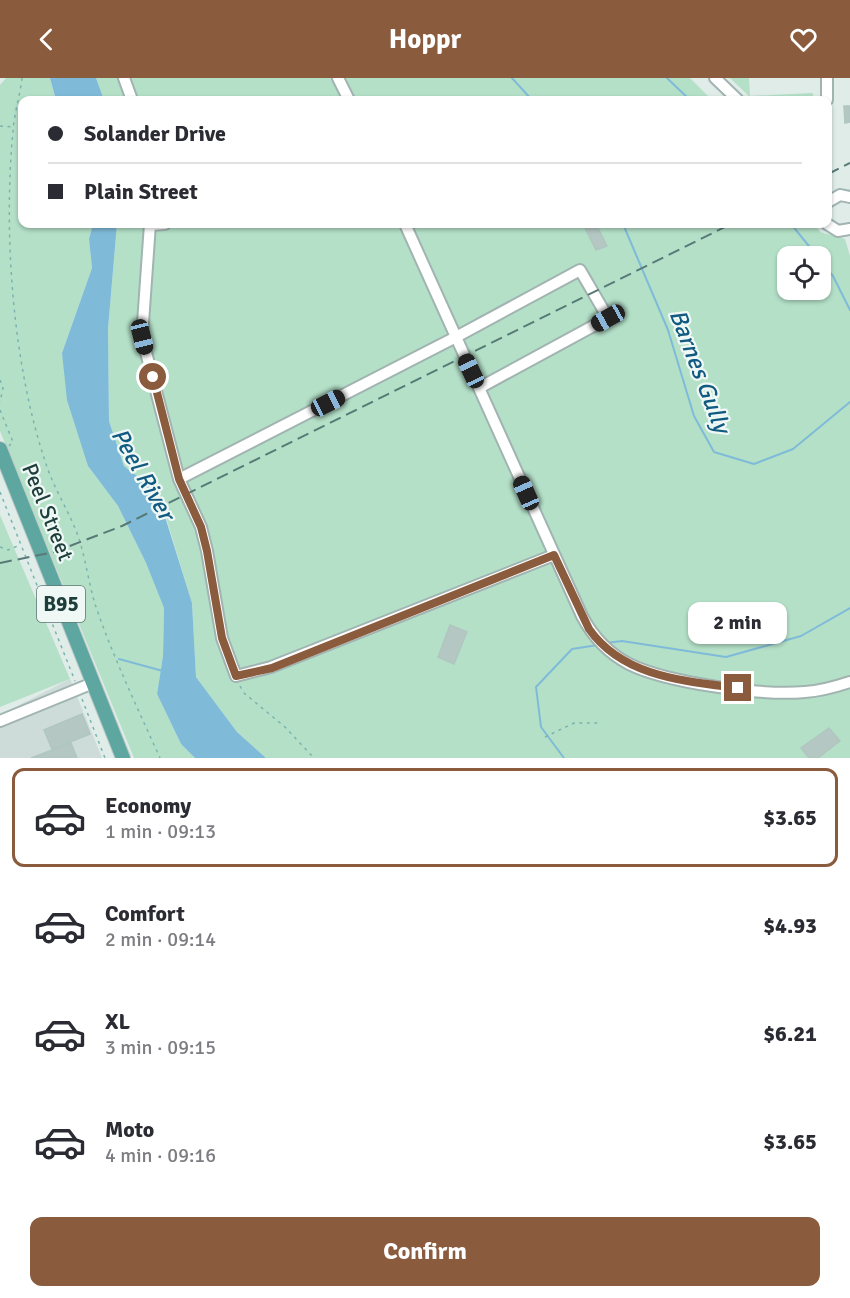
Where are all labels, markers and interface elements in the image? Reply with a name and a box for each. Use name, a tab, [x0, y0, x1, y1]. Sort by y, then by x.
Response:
icon: back	[30, 23, 63, 56]
text: Hoppr	[389, 23, 461, 56]
icon: heart	[787, 23, 820, 56]
text: Solander Drive	[84, 120, 226, 147]
text: Plain Street	[84, 178, 198, 205]
map controls	[777, 246, 831, 300]
button: locate	[777, 246, 831, 300]
car	[588, 301, 628, 335]
water label: Barnes Gully	[663, 305, 738, 440]
car	[129, 317, 155, 357]
car	[455, 351, 487, 391]
route start	[139, 363, 166, 390]
car	[308, 387, 348, 419]
water label: Peel River	[105, 423, 183, 528]
street label: Peel Street	[16, 459, 80, 565]
car	[510, 473, 542, 513]
road number: B95	[37, 586, 85, 622]
callout: 2 min	[688, 601, 788, 643]
text: 2 min	[713, 610, 762, 635]
route end	[724, 674, 751, 701]
icon: car	[33, 791, 87, 845]
text: Economy	[105, 792, 191, 819]
text: $3.65	[763, 804, 817, 831]
text: 1 min · 09:13	[105, 819, 216, 844]
icon: car	[33, 899, 87, 953]
text: Comfort	[105, 900, 185, 927]
text: $4.93	[763, 912, 817, 939]
text: 2 min · 09:14	[105, 927, 216, 952]
icon: car	[33, 1007, 87, 1061]
text: XL	[105, 1008, 130, 1035]
text: $6.21	[763, 1020, 817, 1047]
text: 3 min · 09:15	[105, 1035, 216, 1060]
icon: car	[33, 1115, 87, 1169]
text: Moto	[105, 1116, 154, 1143]
text: $3.65	[763, 1128, 817, 1155]
text: 4 min · 09:16	[105, 1143, 216, 1168]
button: Confirm	[30, 1217, 820, 1286]

